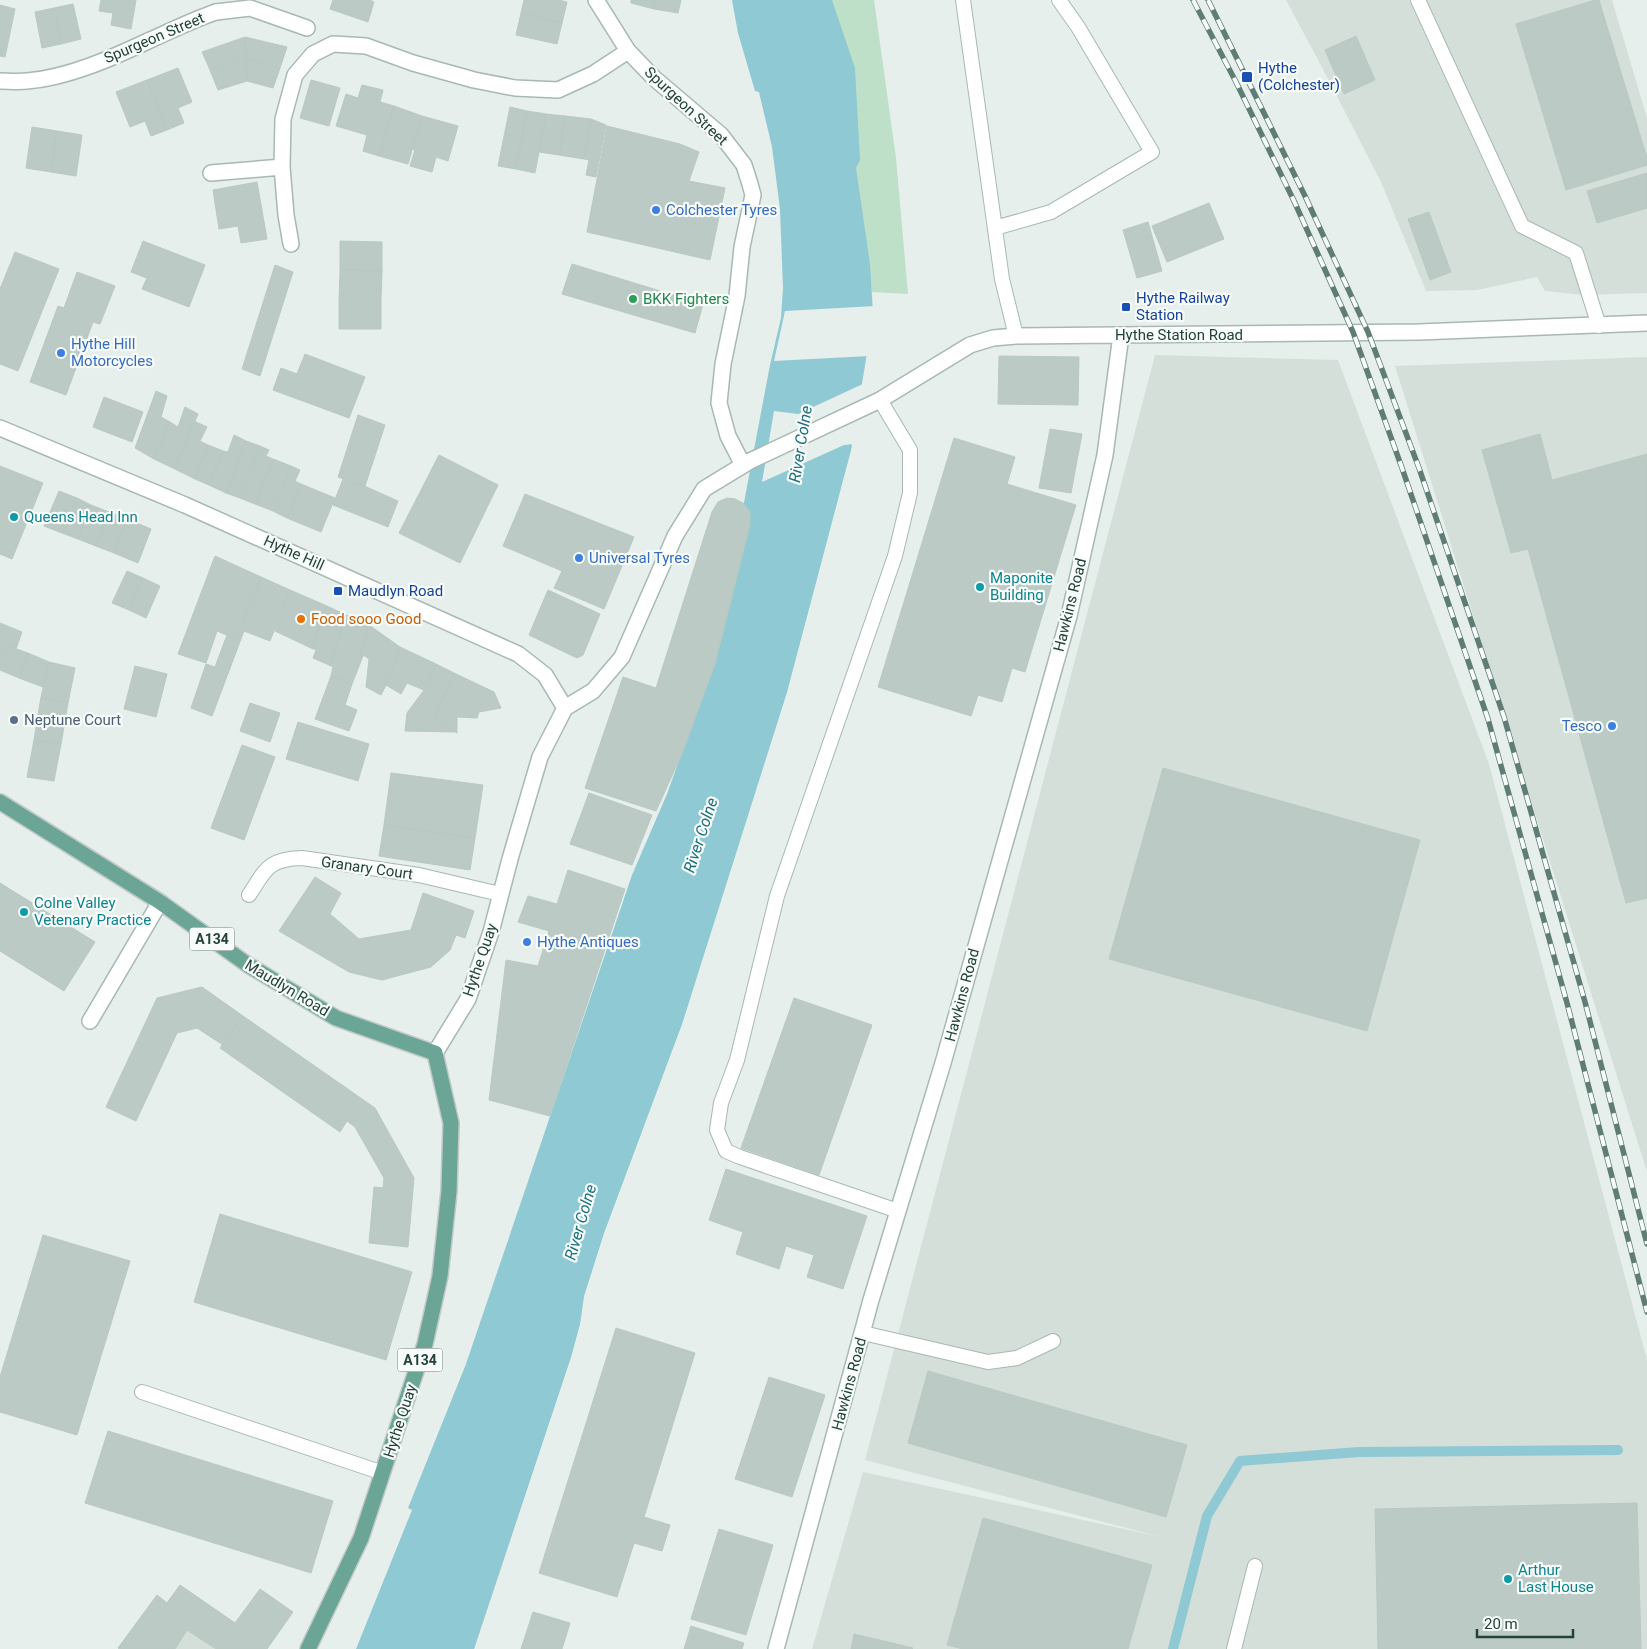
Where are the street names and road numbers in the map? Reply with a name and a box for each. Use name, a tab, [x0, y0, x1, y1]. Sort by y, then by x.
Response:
street label: Spurgeon Street	[101, 9, 207, 67]
street label: Spurgeon Street	[641, 63, 731, 149]
street label: Hythe Station Road	[1115, 326, 1243, 344]
street label: Hythe Hill	[261, 532, 327, 574]
street label: Hawkins Road	[1050, 556, 1090, 654]
street label: Granary Court	[320, 853, 414, 883]
street label: Hythe Quay	[459, 921, 501, 999]
road number: A134	[190, 928, 234, 951]
street label: Hawkins Road	[941, 947, 983, 1043]
street label: Maudlyn Road	[242, 956, 332, 1020]
street label: Hawkins Road	[828, 1336, 870, 1432]
road number: A134	[398, 1348, 442, 1372]
street label: Hythe Quay	[380, 1382, 420, 1460]

